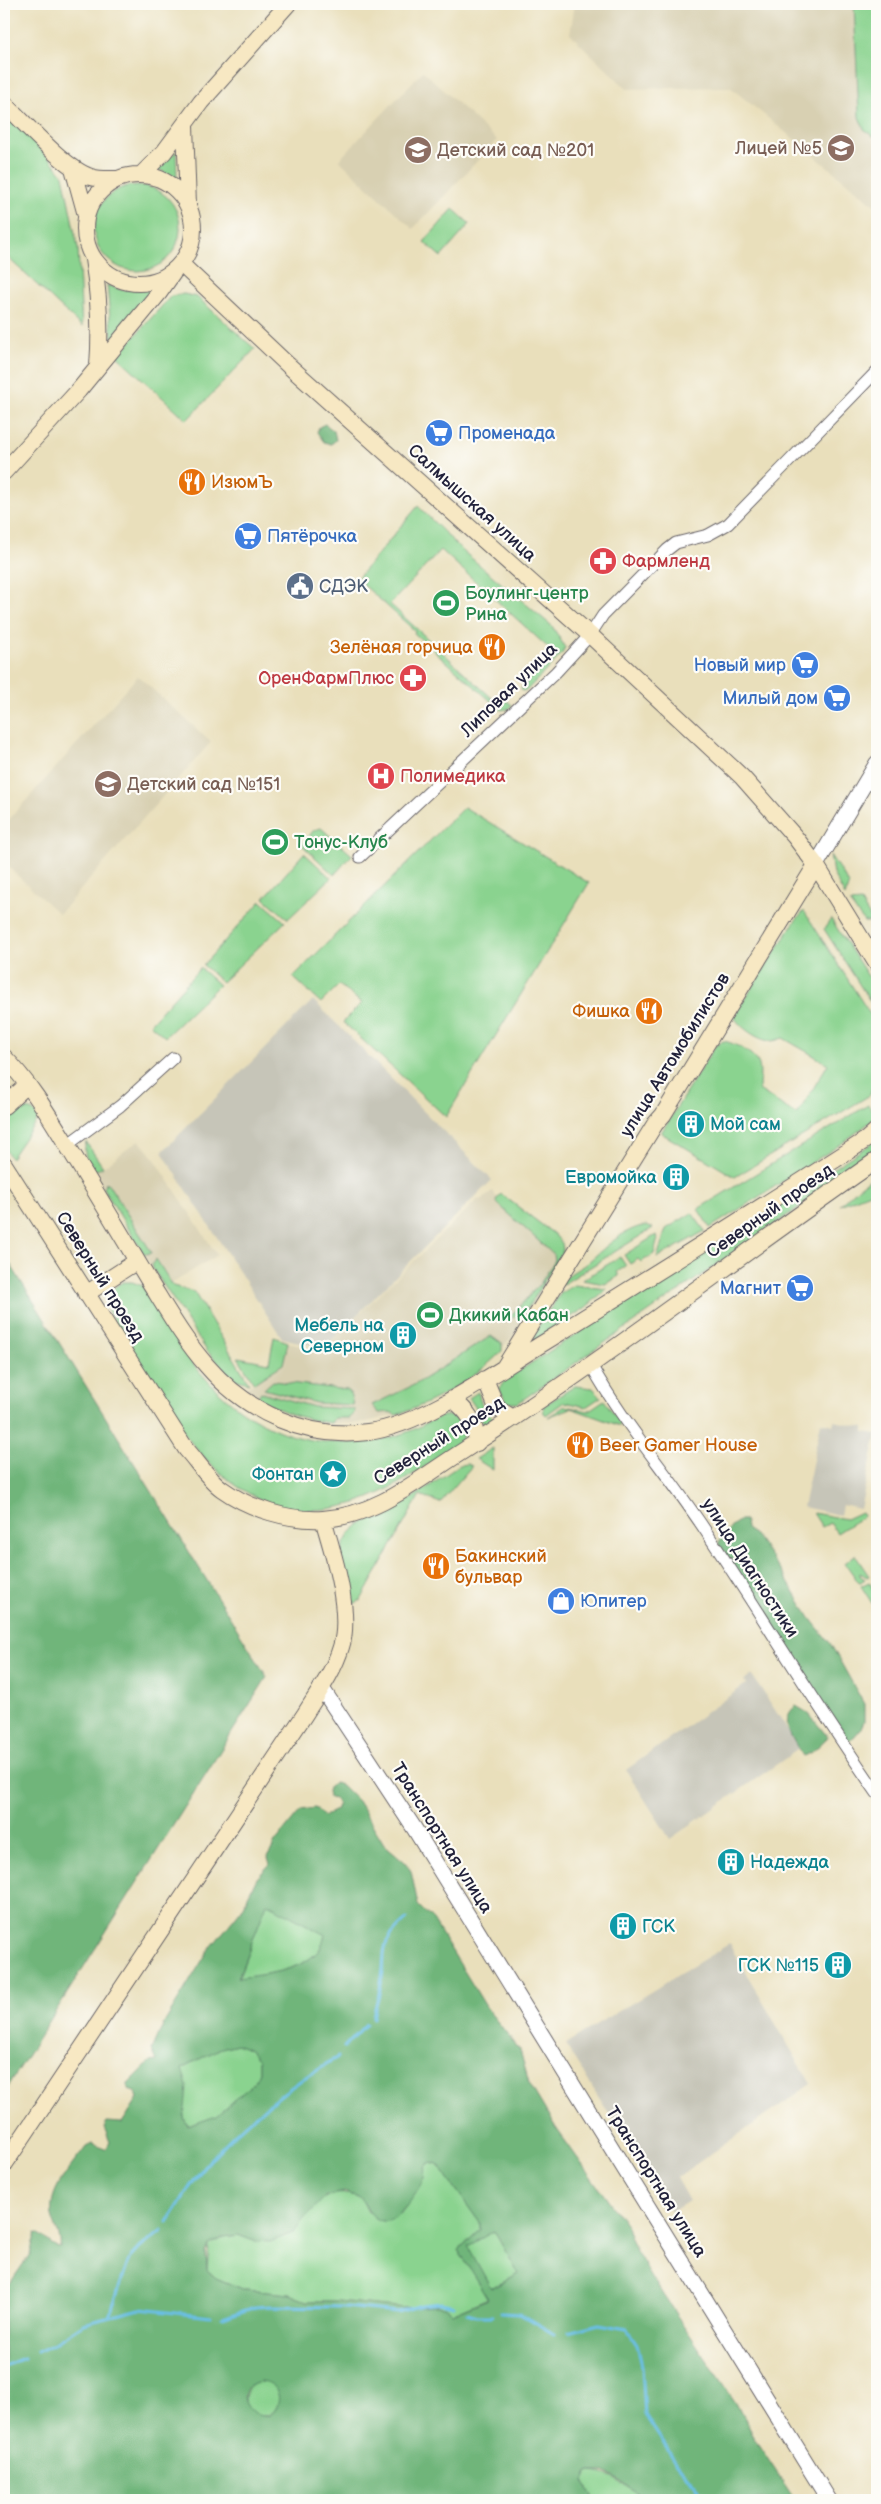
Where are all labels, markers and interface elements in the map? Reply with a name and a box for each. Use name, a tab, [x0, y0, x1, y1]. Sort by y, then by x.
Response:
school or university icon: Лицей №5	[826, 133, 856, 163]
school or university icon: Детский сад №201	[403, 135, 433, 165]
place label: Лицей №5	[734, 138, 822, 159]
place label: Детский сад №201	[437, 140, 594, 161]
supermarket icon: Променада	[424, 418, 454, 448]
place label: Променада	[458, 423, 556, 444]
street label: Салмышская улица	[404, 440, 541, 566]
restaurant icon: ИзюмЪ	[177, 467, 207, 497]
place label: ИзюмЪ	[211, 472, 273, 493]
supermarket icon: Пятёрочка	[233, 521, 263, 551]
place label: Пятёрочка	[267, 526, 358, 547]
pharmacy icon: Фармленд	[588, 546, 618, 576]
place label: Фармленд	[622, 551, 710, 572]
public building icon: СДЭК	[285, 571, 315, 601]
place label: СДЭК	[319, 576, 368, 597]
place label: Боулинг-центр Рина	[465, 583, 589, 625]
sports icon: Боулинг-центр Рина	[431, 588, 461, 618]
restaurant icon: Зелёная горчица	[477, 632, 507, 662]
place label: Зелёная горчица	[330, 637, 473, 658]
street label: Липовая улица	[456, 638, 562, 742]
supermarket icon: Новый мир	[790, 650, 820, 680]
place label: Новый мир	[694, 655, 786, 676]
pharmacy icon: ОренФармПлюс	[398, 663, 428, 693]
place label: ОренФармПлюс	[258, 668, 394, 689]
supermarket icon: Милый дом	[822, 683, 852, 713]
place label: Милый дом	[722, 688, 818, 709]
hospital icon: Полимедика	[366, 761, 396, 791]
place label: Полимедика	[400, 766, 506, 787]
school or university icon: Детский сад №151	[93, 769, 123, 799]
place label: Детский сад №151	[127, 774, 280, 795]
sports icon: Тонус-Клуб	[260, 827, 290, 857]
place label: Тонус-Клуб	[294, 832, 388, 853]
street label: улица Автомобилистов	[616, 969, 734, 1141]
restaurant icon: Фишка	[634, 996, 664, 1026]
place label: Фишка	[572, 1001, 630, 1022]
building icon: Мой сам	[676, 1109, 706, 1139]
place label: Мой сам	[710, 1114, 781, 1135]
street label: Северный проезд	[703, 1159, 837, 1263]
building icon: Евромойка	[661, 1162, 691, 1192]
place label: Евромойка	[565, 1167, 657, 1188]
street label: Северный проезд	[51, 1208, 149, 1346]
supermarket icon: Магнит	[785, 1273, 815, 1303]
place label: Магнит	[720, 1278, 782, 1299]
sports icon: Дкикий Кабан	[415, 1300, 445, 1330]
place label: Дкикий Кабан	[449, 1305, 569, 1326]
place label: Мебель на Северном	[294, 1315, 384, 1357]
building icon: Мебель на Северном	[388, 1320, 418, 1350]
street label: Северный проезд	[370, 1392, 508, 1490]
restaurant icon: Beer Gamer House	[565, 1430, 595, 1460]
place label: Beer Gamer House	[599, 1435, 758, 1456]
place icon: Фонтан	[318, 1459, 348, 1489]
place label: Фонтан	[252, 1464, 314, 1485]
street label: улица Диагностики	[697, 1495, 803, 1641]
place label: Бакинский бульвар	[455, 1546, 547, 1588]
restaurant icon: Бакинский бульвар	[421, 1551, 451, 1581]
shop icon: Юпитер	[546, 1586, 576, 1616]
place label: Юпитер	[580, 1591, 647, 1612]
street label: Транспортная улица	[387, 1759, 497, 1918]
building icon: Надежда	[716, 1847, 746, 1877]
place label: Надежда	[750, 1852, 829, 1873]
building icon: ГСК	[608, 1911, 638, 1941]
place label: ГСК	[642, 1916, 675, 1937]
building icon: ГСК №115	[823, 1950, 853, 1980]
place label: ГСК №115	[738, 1955, 819, 1976]
street label: Транспортная улица	[601, 2103, 711, 2262]

